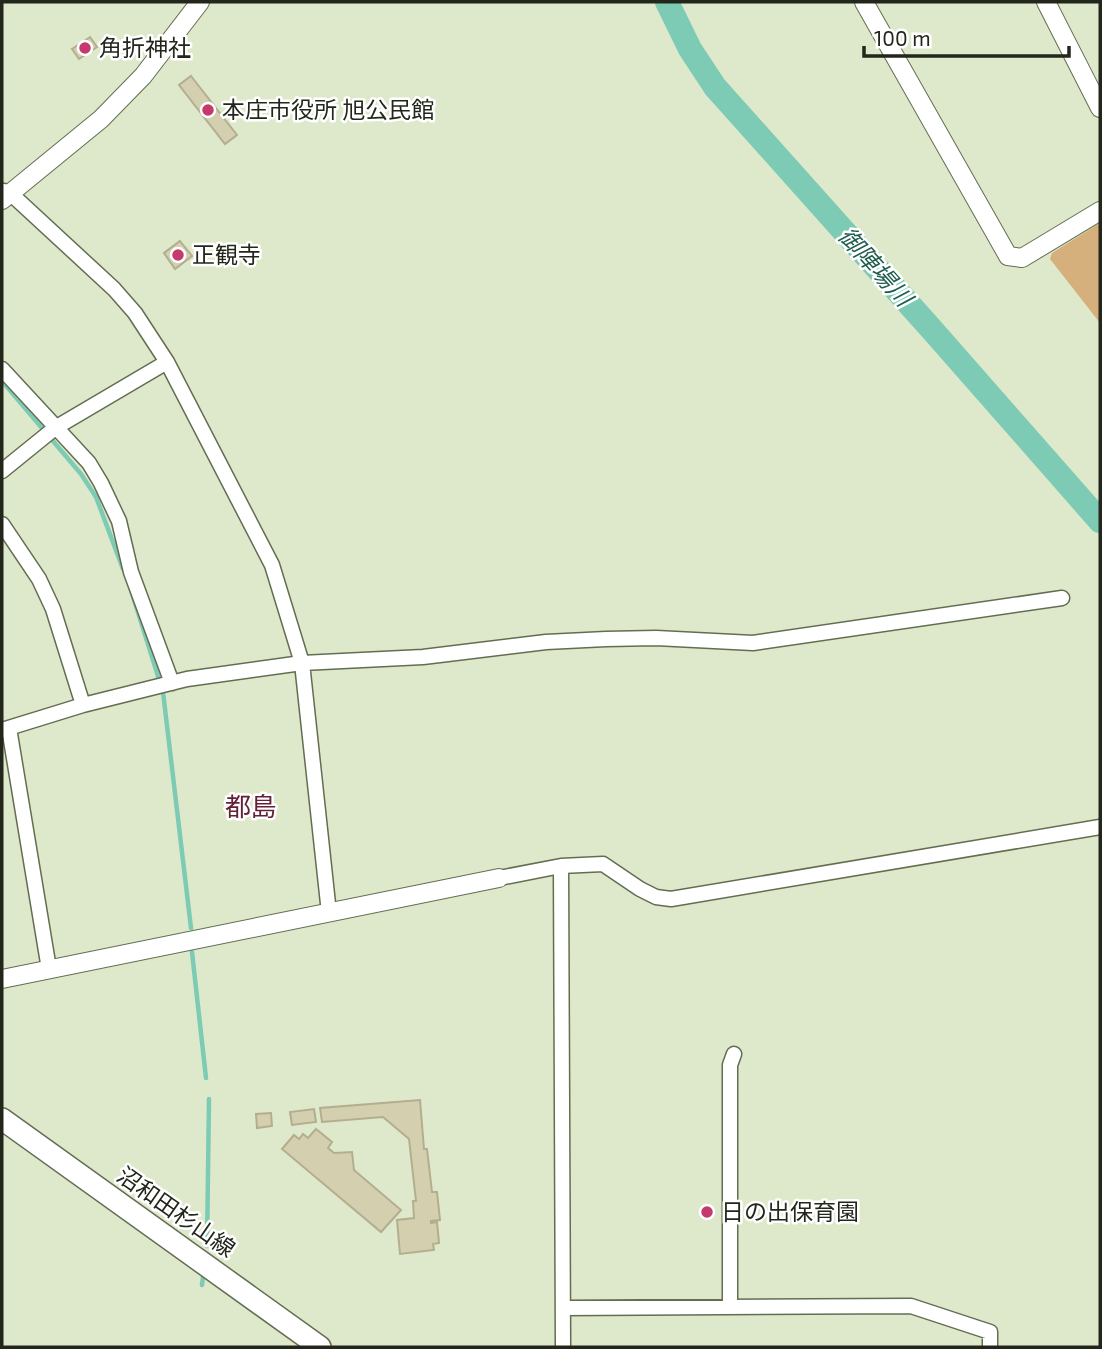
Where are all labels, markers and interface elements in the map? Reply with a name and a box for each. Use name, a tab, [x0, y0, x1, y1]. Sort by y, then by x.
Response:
scale bar	[864, 14, 1069, 58]
text: 100 m	[874, 25, 931, 50]
place label: 角折神社	[99, 33, 191, 61]
marker: 角折神社	[77, 40, 93, 56]
place label: 本庄市役所 旭公民館	[222, 95, 434, 123]
marker: 本庄市役所 旭公民館	[200, 102, 216, 118]
water label: 御陣場川	[833, 221, 921, 314]
place label: 正観寺	[192, 240, 261, 268]
marker: 正観寺	[170, 247, 186, 263]
district label: 都島	[225, 790, 277, 821]
street label: 沼和田杉山線	[112, 1160, 241, 1262]
place label: 日の出保育園	[721, 1197, 859, 1225]
marker: 日の出保育園	[699, 1204, 715, 1220]

